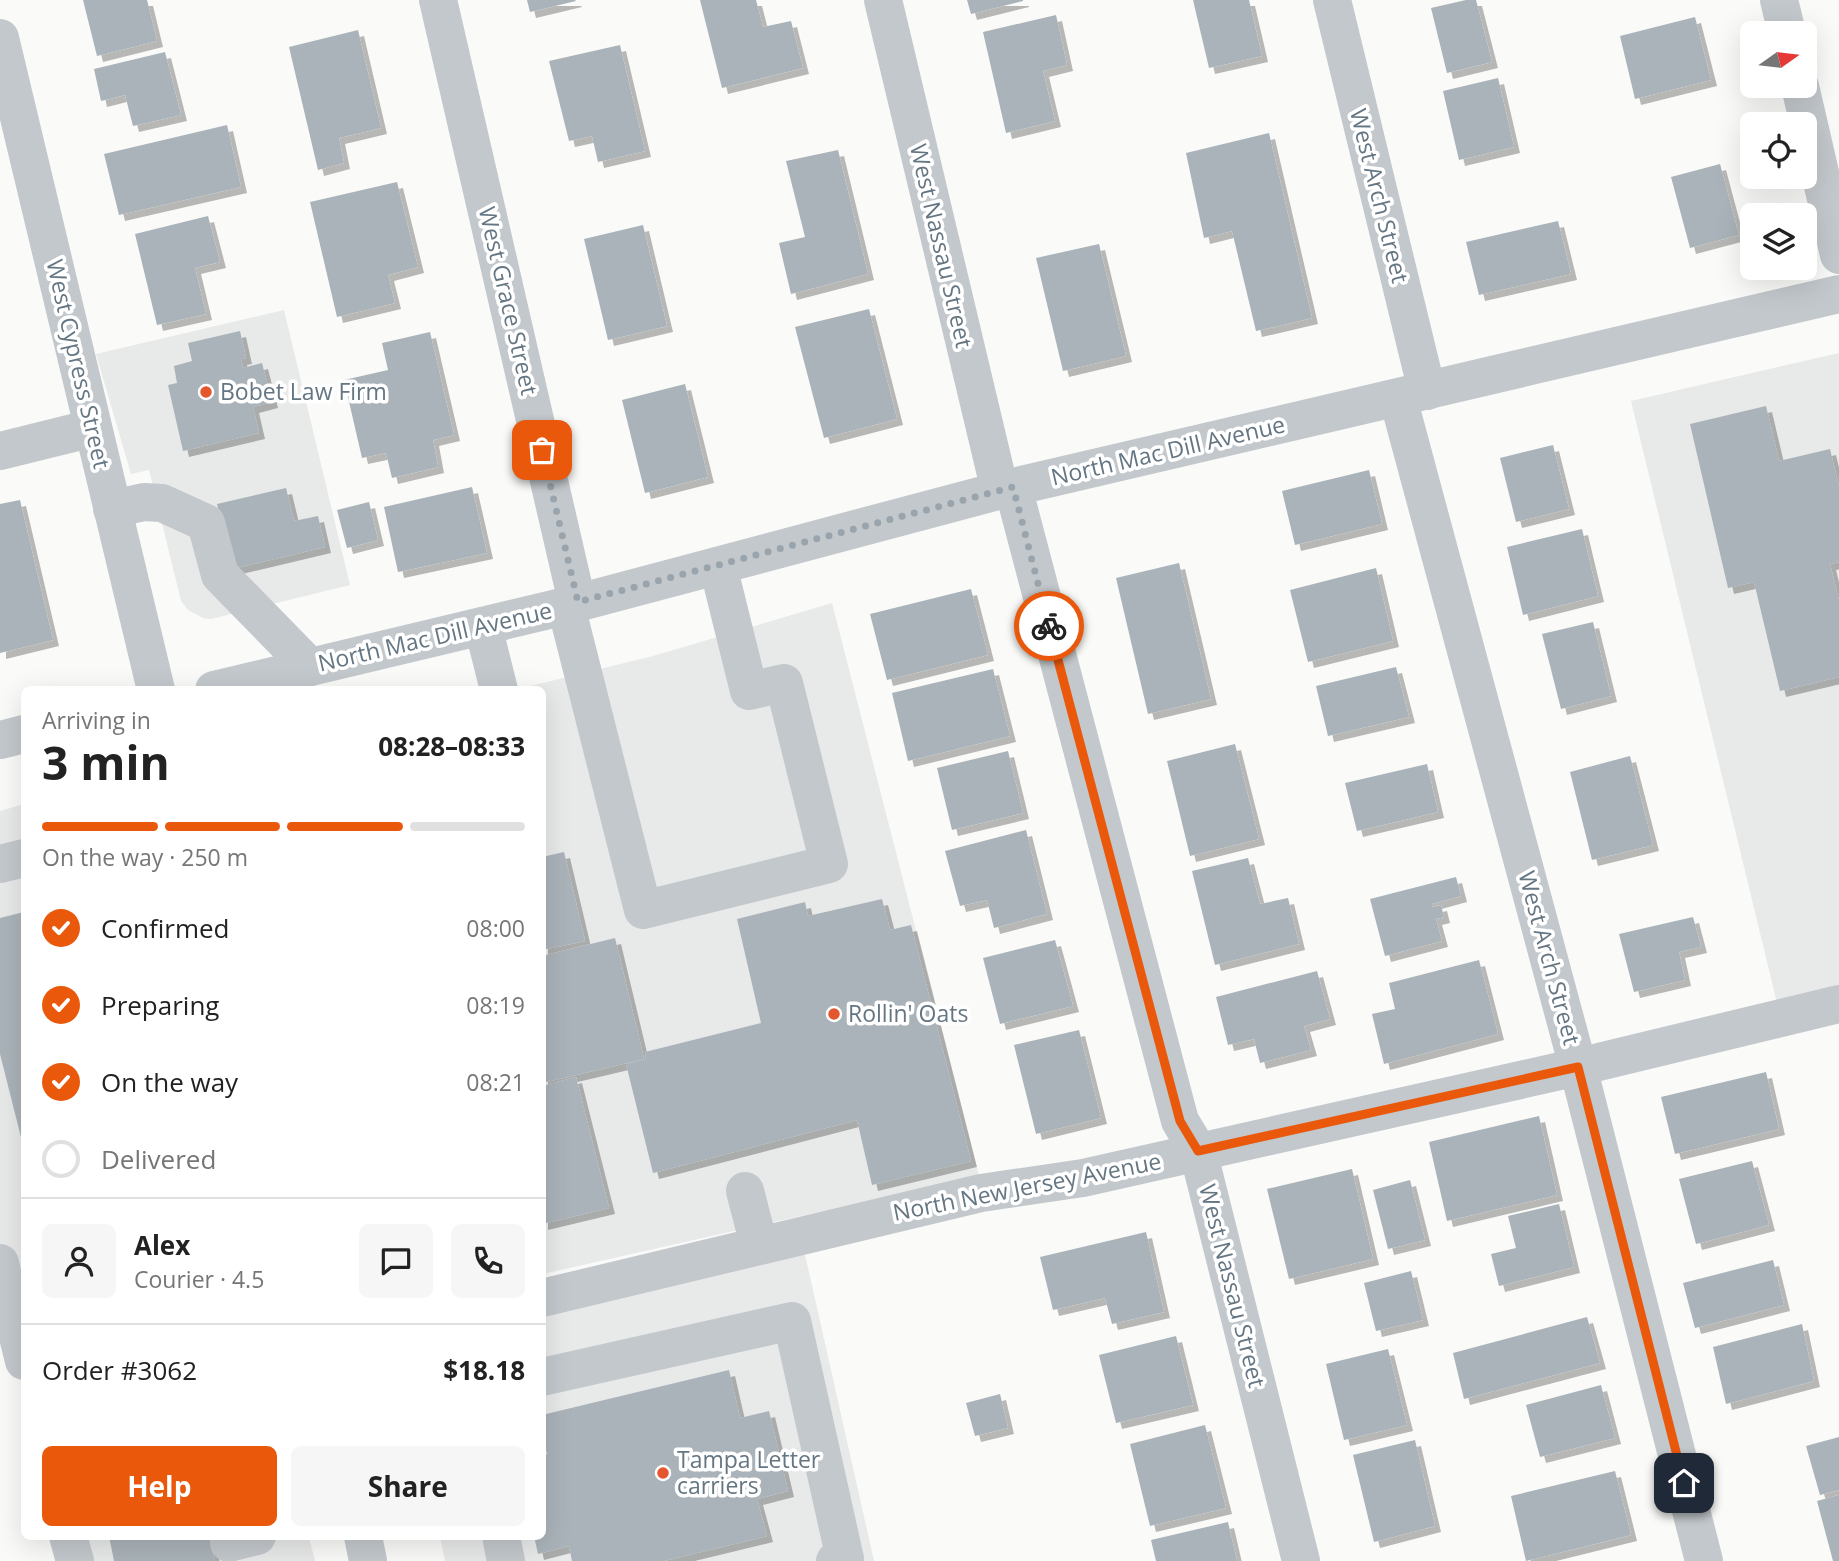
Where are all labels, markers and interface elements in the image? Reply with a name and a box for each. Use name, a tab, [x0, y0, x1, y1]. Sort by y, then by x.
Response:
north arrow	[1740, 21, 1816, 98]
map controls	[1740, 21, 1817, 280]
street label: West Arch Street	[1343, 105, 1417, 286]
button: locate	[1740, 112, 1817, 189]
street label: West Nassau Street	[903, 141, 981, 351]
street label: West Grace Street	[472, 203, 546, 398]
button: layers	[1740, 203, 1817, 280]
street label: West Cypress Street	[39, 256, 119, 472]
place label: Bobet Law Firm	[220, 375, 387, 407]
marker: Bobet Law Firm	[198, 384, 214, 400]
street label: North Mac Dill Avenue	[1048, 408, 1288, 493]
pin	[512, 420, 572, 480]
icon: bag	[523, 431, 561, 469]
courier	[1014, 591, 1084, 661]
street label: North Mac Dill Avenue	[315, 594, 555, 679]
icon: bike	[1030, 607, 1068, 645]
text: Arriving in	[42, 704, 151, 736]
text: 08:28–08:33	[378, 728, 525, 764]
text: 3 min	[42, 731, 170, 793]
text: On the way · 250 m	[42, 841, 248, 873]
street label: West Arch Street	[1511, 867, 1589, 1048]
icon: check	[42, 909, 80, 947]
text: Confirmed	[101, 910, 229, 946]
text: 08:00	[466, 912, 525, 944]
icon: check	[42, 986, 80, 1024]
text: Preparing	[101, 987, 219, 1023]
text: 08:19	[466, 989, 525, 1021]
place label: Rollin' Oats	[848, 997, 968, 1029]
marker: Rollin' Oats	[826, 1006, 842, 1022]
icon: check	[42, 1063, 80, 1101]
text: On the way	[101, 1064, 238, 1100]
text: 08:21	[466, 1066, 525, 1098]
text: Delivered	[101, 1141, 216, 1177]
street label: North New Jersey Avenue	[890, 1144, 1164, 1228]
street label: West Nassau Street	[1192, 1181, 1274, 1391]
button: person	[42, 1224, 116, 1298]
button: chat	[359, 1224, 433, 1298]
button: phone	[451, 1224, 525, 1298]
text: Alex	[134, 1227, 190, 1263]
text: Courier · 4.5	[134, 1263, 264, 1295]
text: Order #3062	[42, 1352, 197, 1388]
text: $18.18	[443, 1352, 525, 1388]
place label: Tampa Letter carriers	[677, 1443, 821, 1501]
button: Help	[42, 1446, 277, 1526]
button: Share	[291, 1446, 525, 1526]
pin	[1654, 1453, 1714, 1513]
icon: home	[1665, 1464, 1703, 1502]
marker: Tampa Letter carriers	[655, 1465, 671, 1481]

